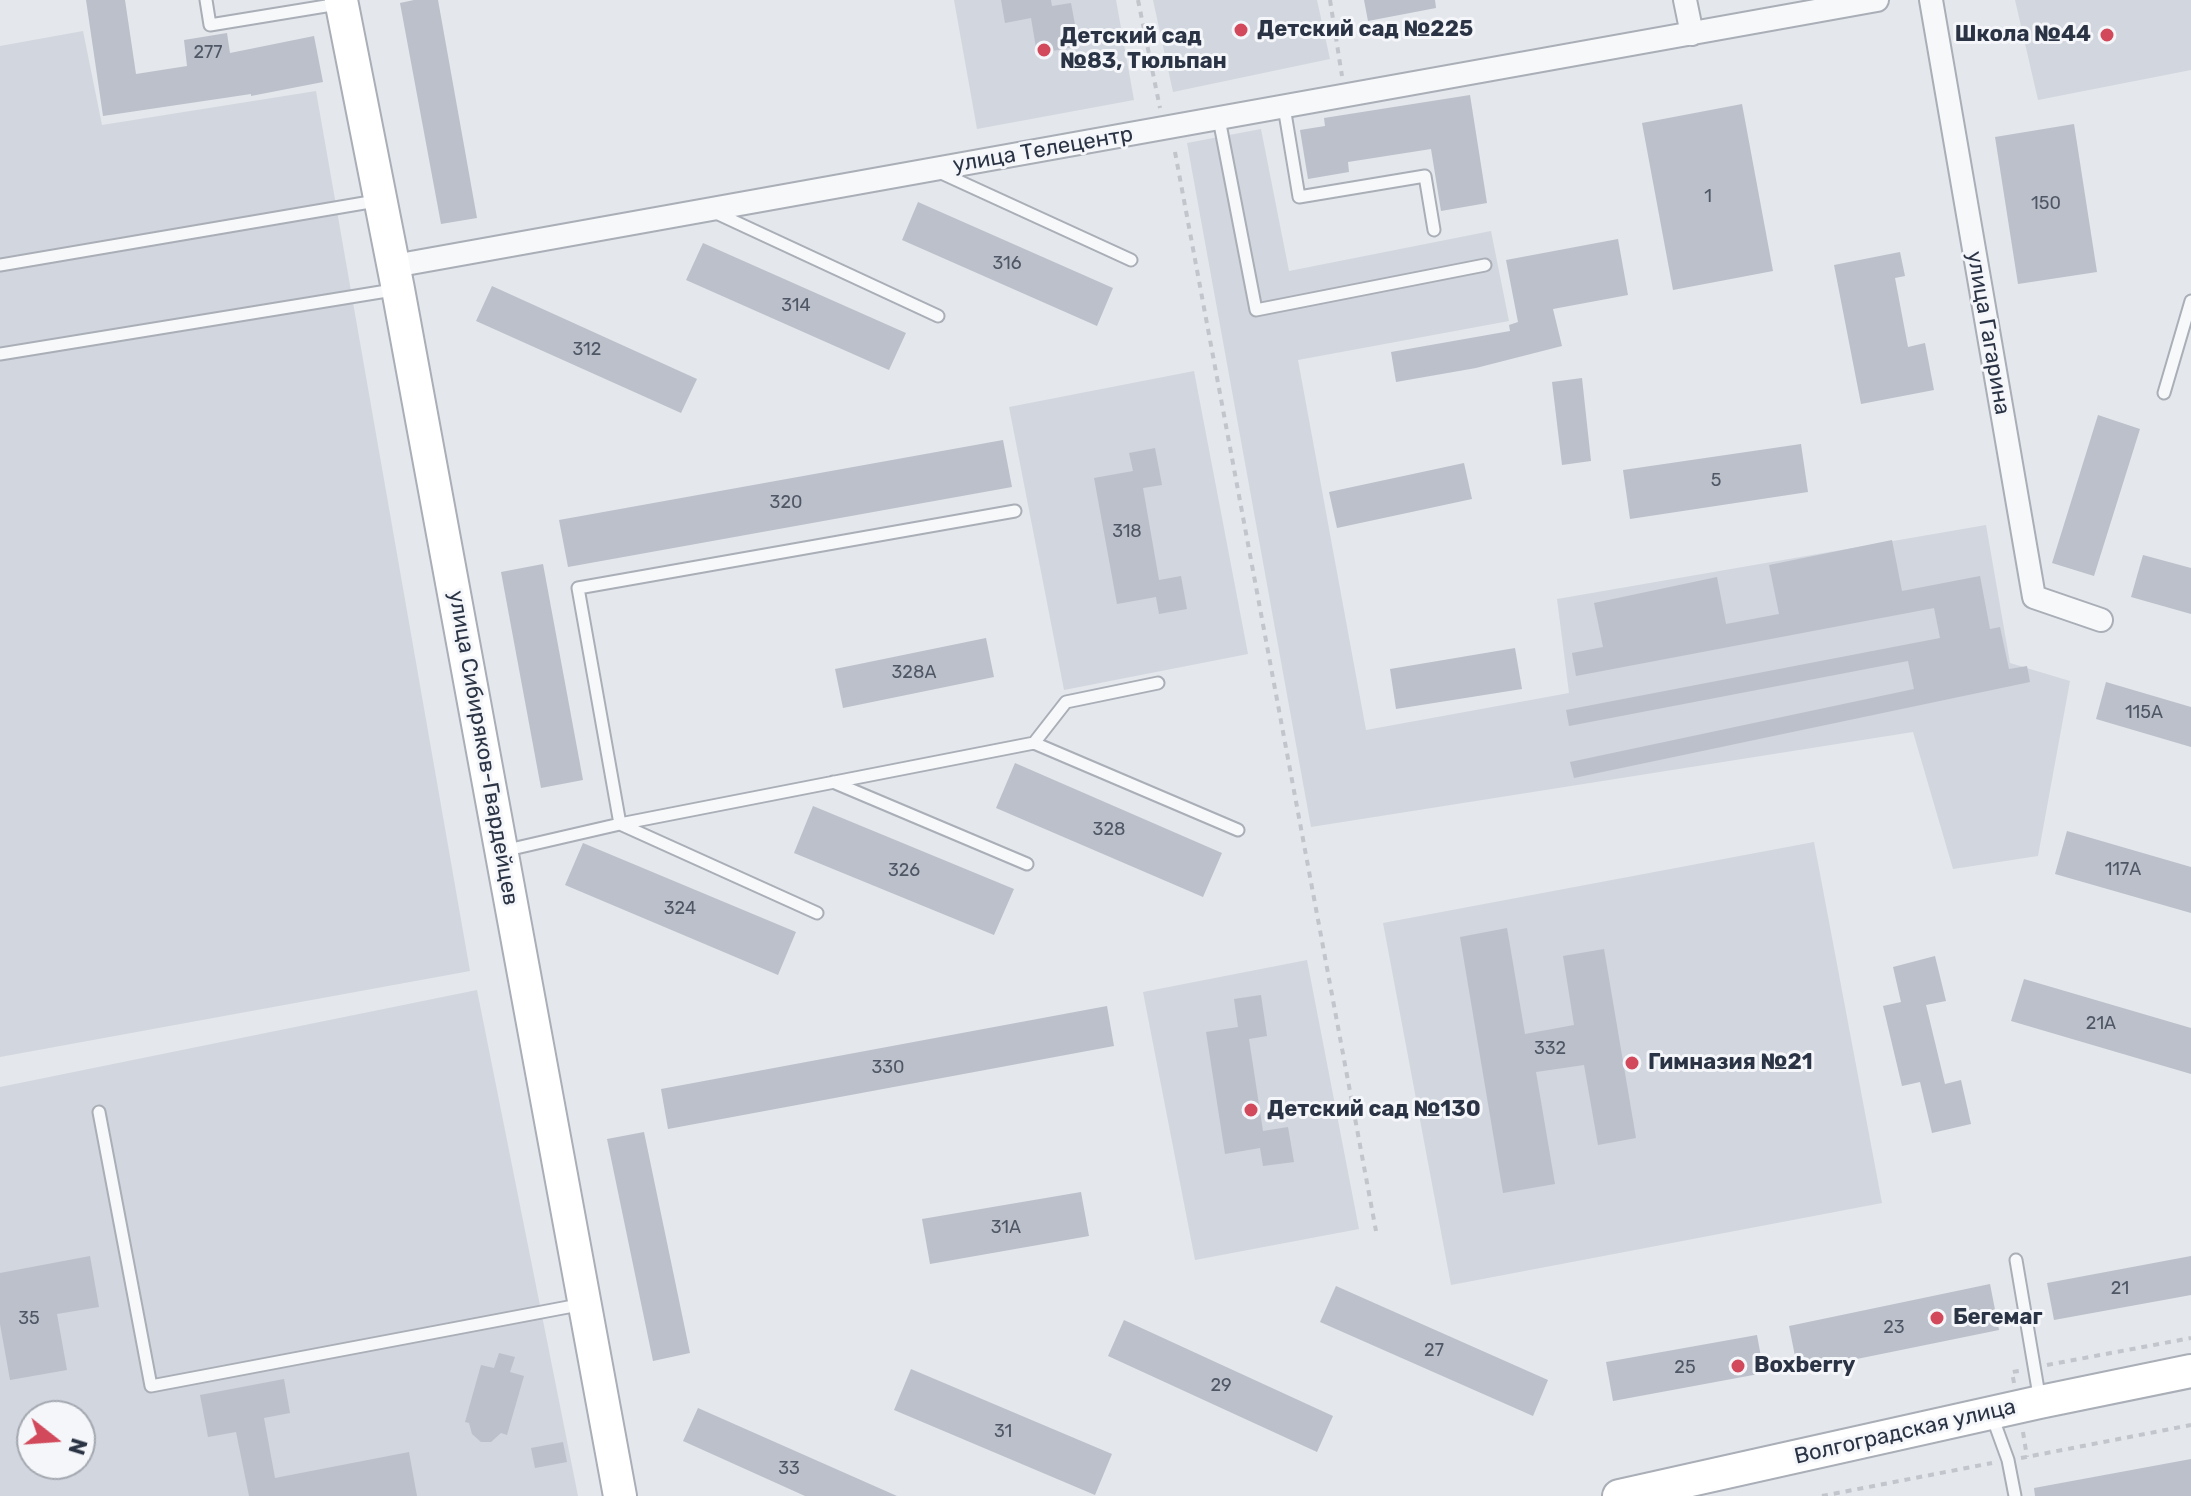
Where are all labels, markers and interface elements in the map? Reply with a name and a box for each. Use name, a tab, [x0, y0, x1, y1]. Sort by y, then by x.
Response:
place label: Детский сад №225	[1257, 17, 1473, 43]
marker: Детский сад №225	[1232, 21, 1250, 39]
place label: Школа №44	[1955, 22, 2091, 48]
place label: Детский сад №83, Тюльпан	[1060, 24, 1227, 76]
marker: Школа №44	[2098, 26, 2116, 44]
marker: Детский сад №83, Тюльпан	[1035, 41, 1053, 59]
house number: 277	[193, 42, 223, 64]
street label: улица Телецентр	[951, 121, 1135, 179]
house number: 1	[1704, 186, 1712, 208]
house number: 150	[2031, 193, 2061, 215]
street label: улица Гагарина	[1961, 249, 2015, 417]
house number: 316	[992, 253, 1022, 275]
house number: 314	[781, 295, 811, 317]
house number: 312	[573, 339, 601, 361]
house number: 5	[1711, 470, 1721, 492]
house number: 320	[770, 492, 802, 514]
house number: 318	[1112, 521, 1142, 543]
street label: улица Сибиряков-Гвардейцев	[442, 589, 524, 907]
house number: 328А	[892, 662, 936, 684]
house number: 115А	[2125, 702, 2163, 724]
house number: 328	[1093, 819, 1125, 841]
house number: 117А	[2105, 859, 2141, 881]
house number: 326	[888, 860, 920, 882]
house number: 324	[664, 898, 696, 920]
house number: 21А	[2086, 1013, 2116, 1035]
house number: 332	[1534, 1038, 1566, 1060]
place label: Гимназия №21	[1648, 1050, 1813, 1076]
marker: Гимназия №21	[1623, 1054, 1641, 1072]
house number: 330	[871, 1057, 905, 1079]
place label: Детский сад №130	[1267, 1097, 1481, 1123]
marker: Детский сад №130	[1242, 1101, 1260, 1119]
house number: 31А	[991, 1217, 1021, 1239]
house number: 21	[2111, 1278, 2129, 1300]
place label: Бегемаг	[1953, 1305, 2043, 1331]
house number: 35	[18, 1308, 40, 1330]
marker: Бегемаг	[1928, 1309, 1946, 1327]
house number: 23	[1883, 1317, 1905, 1339]
house number: 27	[1424, 1340, 1444, 1362]
place label: Boxberry	[1754, 1353, 1856, 1379]
house number: 25	[1674, 1357, 1696, 1379]
marker: Boxberry	[1729, 1357, 1747, 1375]
house number: 29	[1210, 1375, 1232, 1397]
street label: Волгоградская улица	[1792, 1394, 2018, 1470]
north arrow	[16, 1400, 96, 1480]
house number: 31	[994, 1421, 1012, 1443]
text: N	[62, 1435, 93, 1458]
house number: 33	[778, 1458, 800, 1480]

